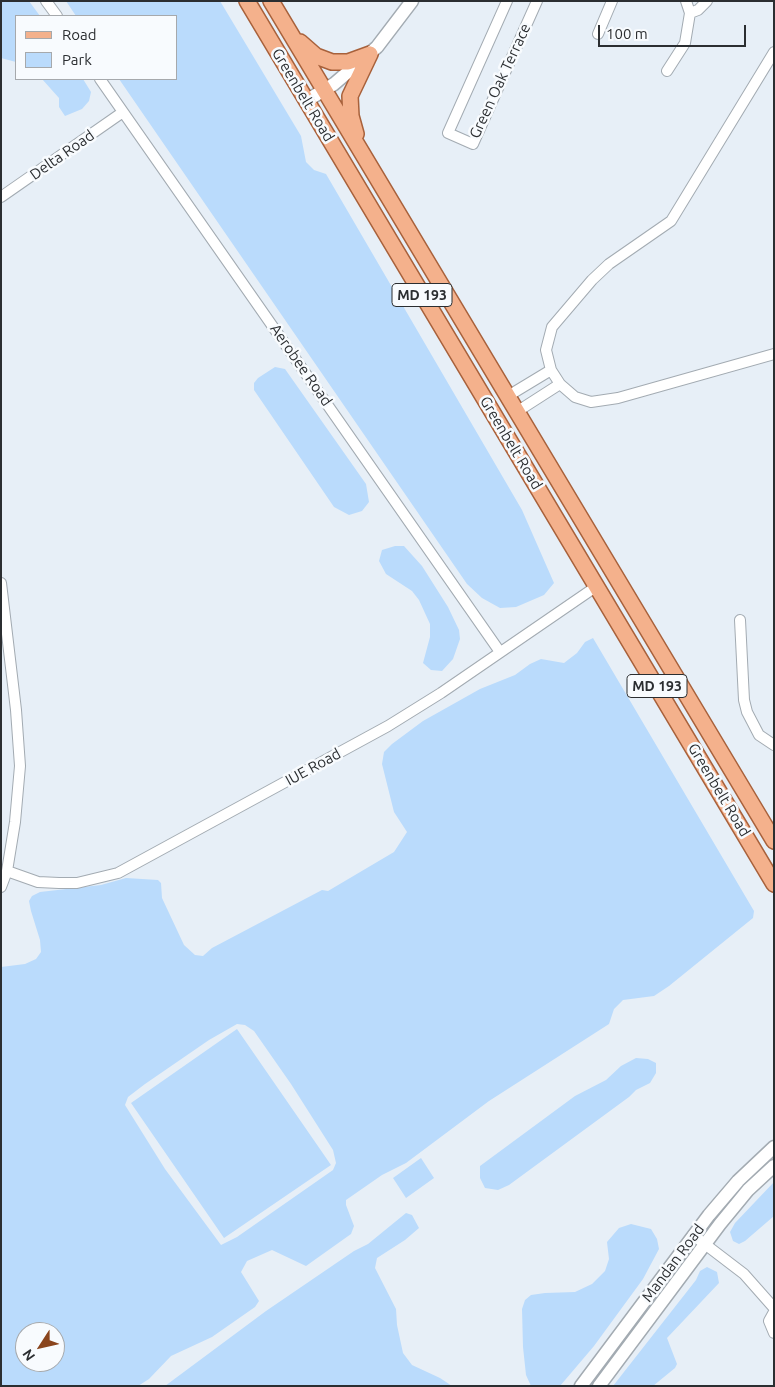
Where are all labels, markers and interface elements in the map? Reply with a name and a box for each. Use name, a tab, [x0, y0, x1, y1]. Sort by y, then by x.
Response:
legend	[15, 15, 178, 80]
scale bar	[600, 15, 748, 47]
street label: Green Oak Terrace	[465, 21, 535, 141]
text: 100 m	[606, 25, 648, 42]
text: Road	[62, 26, 97, 43]
street label: Greenbelt Road	[268, 45, 338, 145]
text: Park	[62, 51, 92, 68]
street label: Delta Road	[26, 126, 98, 184]
road number: MD 193	[392, 284, 452, 306]
street label: Aerobee Road	[266, 321, 336, 409]
street label: Greenbelt Road	[476, 393, 546, 493]
road number: MD 193	[627, 674, 687, 698]
street label: Greenbelt Road	[684, 740, 754, 840]
street label: IUE Road	[282, 744, 344, 790]
street label: Mandan Road	[638, 1221, 708, 1305]
north arrow	[15, 1322, 65, 1372]
text: N	[19, 1346, 38, 1364]

